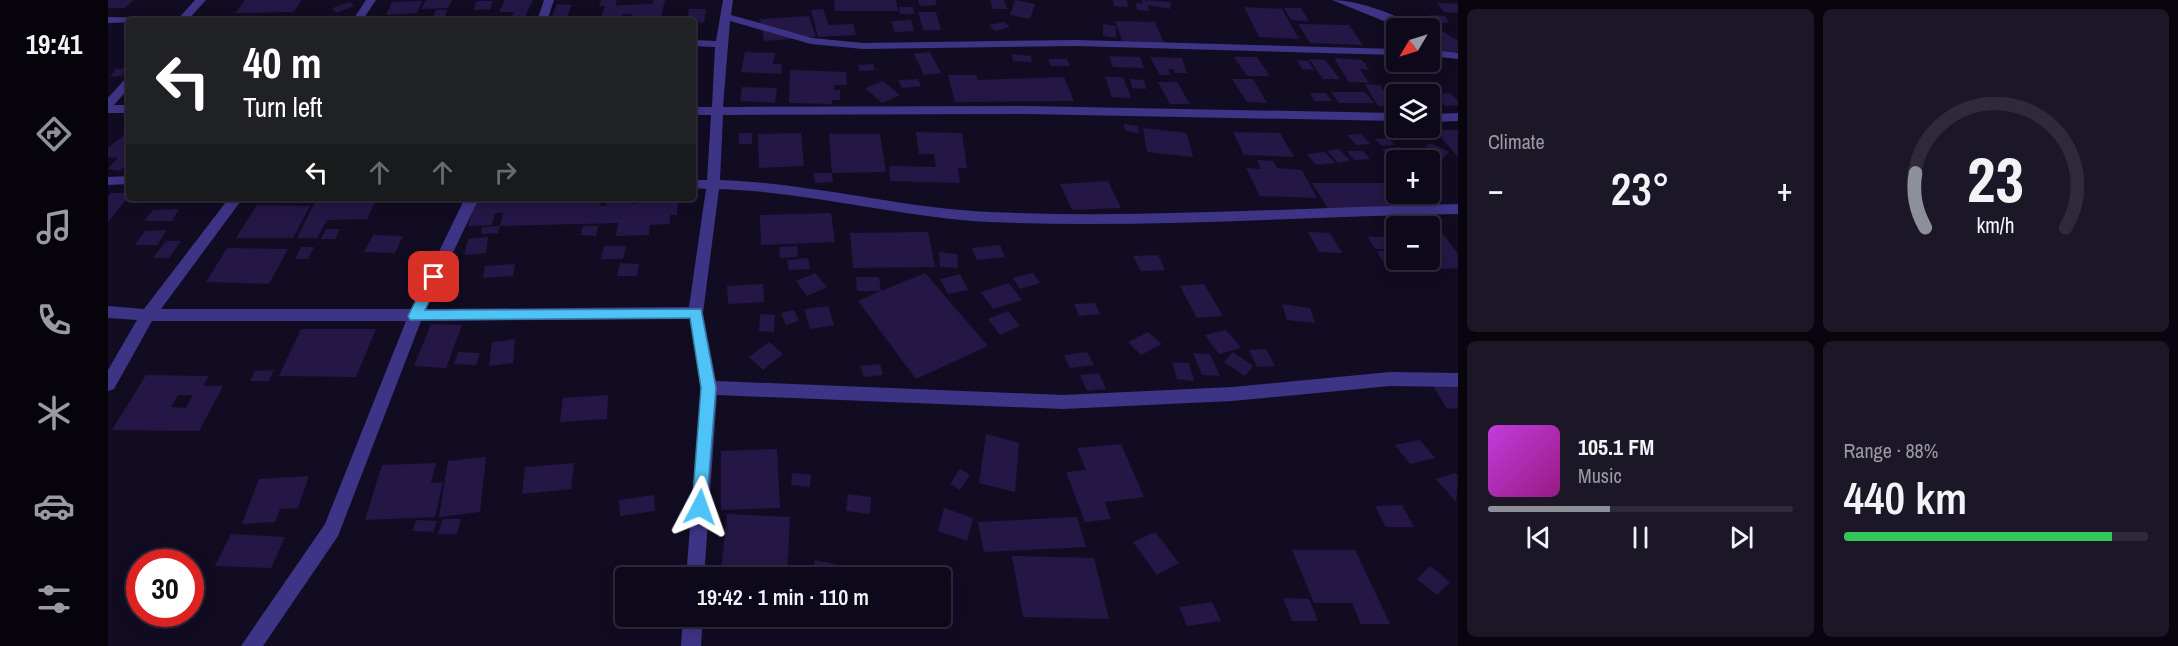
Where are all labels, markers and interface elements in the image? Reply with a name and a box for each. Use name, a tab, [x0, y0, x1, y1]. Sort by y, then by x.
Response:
north arrow	[1386, 18, 1440, 72]
map controls	[1386, 18, 1440, 270]
text: 19:41	[26, 26, 82, 62]
text: 40 m	[243, 35, 322, 91]
icon: left	[144, 42, 222, 120]
button: layers	[1386, 84, 1440, 138]
text: Turn left	[243, 89, 322, 125]
icon: directions	[33, 113, 75, 155]
text: Climate	[1488, 128, 1545, 155]
text: 23	[1967, 137, 2024, 221]
button: +	[1386, 150, 1440, 204]
icon: left	[300, 156, 333, 189]
icon: ahead	[363, 156, 396, 189]
icon: ahead	[426, 156, 459, 189]
icon: right	[489, 156, 522, 189]
text: 23°	[1611, 158, 1670, 219]
text: −	[1488, 167, 1504, 211]
text: +	[1777, 167, 1792, 211]
icon: music	[33, 206, 75, 248]
text: km/h	[1977, 211, 2015, 240]
button: −	[1386, 216, 1440, 270]
pin	[408, 251, 459, 302]
icon: arrive	[417, 260, 450, 293]
icon: phone	[33, 299, 75, 341]
icon: climate	[33, 392, 75, 434]
text: 105.1 FM	[1578, 432, 1654, 462]
text: Range · 88%	[1844, 437, 1938, 464]
text: Music	[1578, 462, 1622, 489]
text: 440 km	[1844, 467, 1967, 528]
position arrow	[668, 475, 732, 539]
icon: car	[33, 485, 75, 527]
icon: previous	[1522, 521, 1555, 554]
icon: pause	[1624, 521, 1657, 554]
icon: next	[1725, 521, 1758, 554]
speed limit sign: 30	[126, 549, 204, 627]
icon: filters	[33, 578, 75, 620]
text: 19:42 · 1 min · 110 m	[697, 582, 869, 612]

